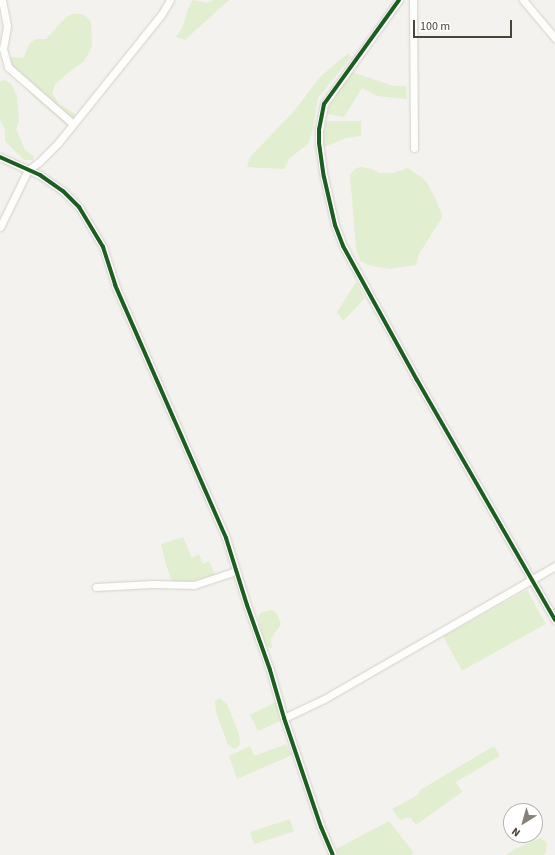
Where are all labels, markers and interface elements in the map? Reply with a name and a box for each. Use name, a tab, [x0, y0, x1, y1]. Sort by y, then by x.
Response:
scale bar	[415, 12, 514, 38]
text: 100 m	[420, 18, 450, 35]
north arrow	[503, 803, 543, 843]
text: N	[509, 824, 524, 840]

